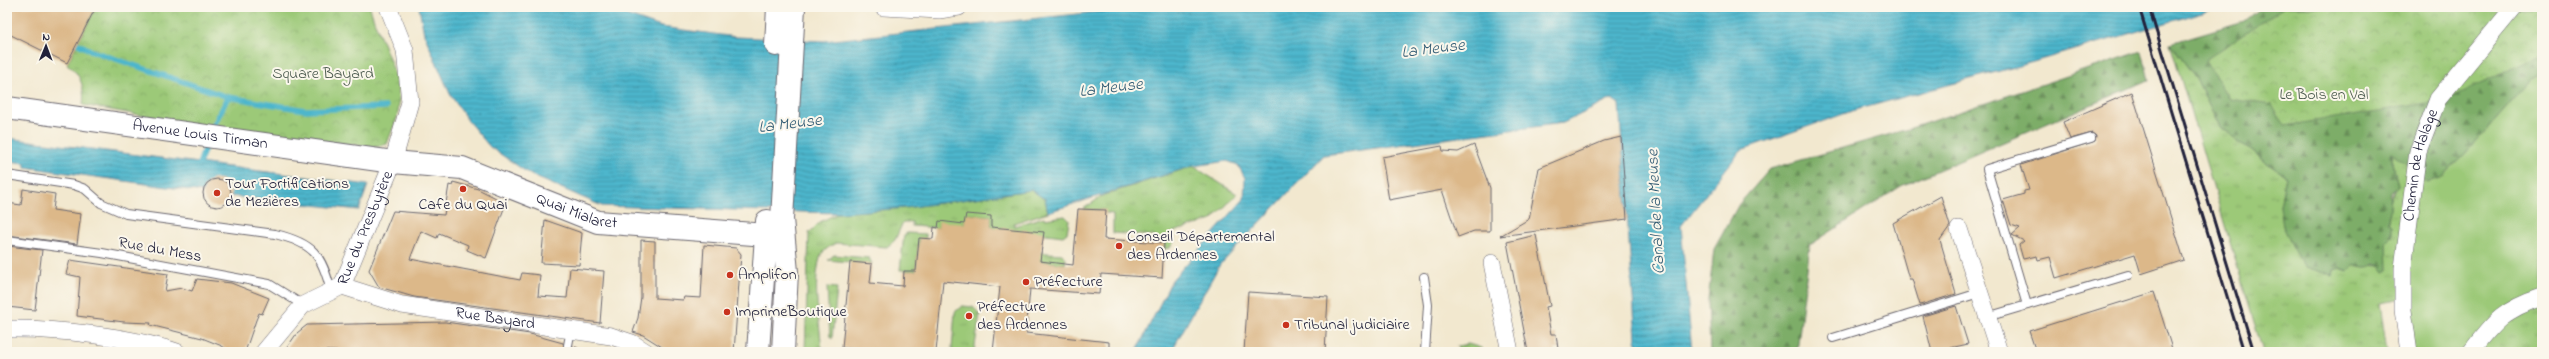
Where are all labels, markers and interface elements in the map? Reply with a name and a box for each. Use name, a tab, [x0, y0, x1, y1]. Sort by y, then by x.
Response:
north arrow	[26, 26, 66, 66]
text: N	[42, 29, 50, 45]
water label: La Meuse	[1400, 33, 1467, 65]
park label: Square Bayard	[272, 62, 374, 86]
water label: La Meuse	[1078, 72, 1145, 104]
park label: Le Bois en Val	[2279, 83, 2369, 107]
street label: Chemin de Halage	[2397, 105, 2445, 223]
water label: La Meuse	[757, 108, 824, 140]
street label: Avenue Louis Tirman	[131, 114, 269, 156]
water label: Canal de la Meuse	[1640, 148, 1672, 275]
street label: Rue du Presbytère	[331, 166, 400, 289]
place label: Tour Fortifications de Mezières	[225, 172, 349, 214]
marker: Cafe du Quai	[458, 184, 468, 194]
street label: Quai Mialaret	[532, 187, 619, 235]
marker: Tour Fortifications de Mezières	[212, 188, 222, 198]
place label: Cafe du Quai	[418, 193, 508, 217]
place label: Conseil Départemental des Ardennes	[1127, 225, 1275, 267]
street label: Rue du Mess	[116, 231, 204, 269]
marker: Conseil Départemental des Ardennes	[1114, 241, 1124, 251]
place label: Amplifon	[738, 263, 797, 287]
marker: Amplifon	[725, 270, 735, 280]
place label: Préfecture	[1034, 270, 1104, 294]
marker: Préfecture	[1021, 277, 1031, 287]
place label: Préfecture des Ardennes	[977, 295, 1067, 337]
place label: ImprimeBoutique	[735, 300, 848, 324]
street label: Rue Bayard	[454, 301, 536, 337]
marker: ImprimeBoutique	[722, 307, 732, 317]
marker: Préfecture des Ardennes	[964, 311, 974, 321]
place label: Tribunal judiciaire	[1294, 313, 1410, 337]
marker: Tribunal judiciaire	[1281, 320, 1291, 330]

